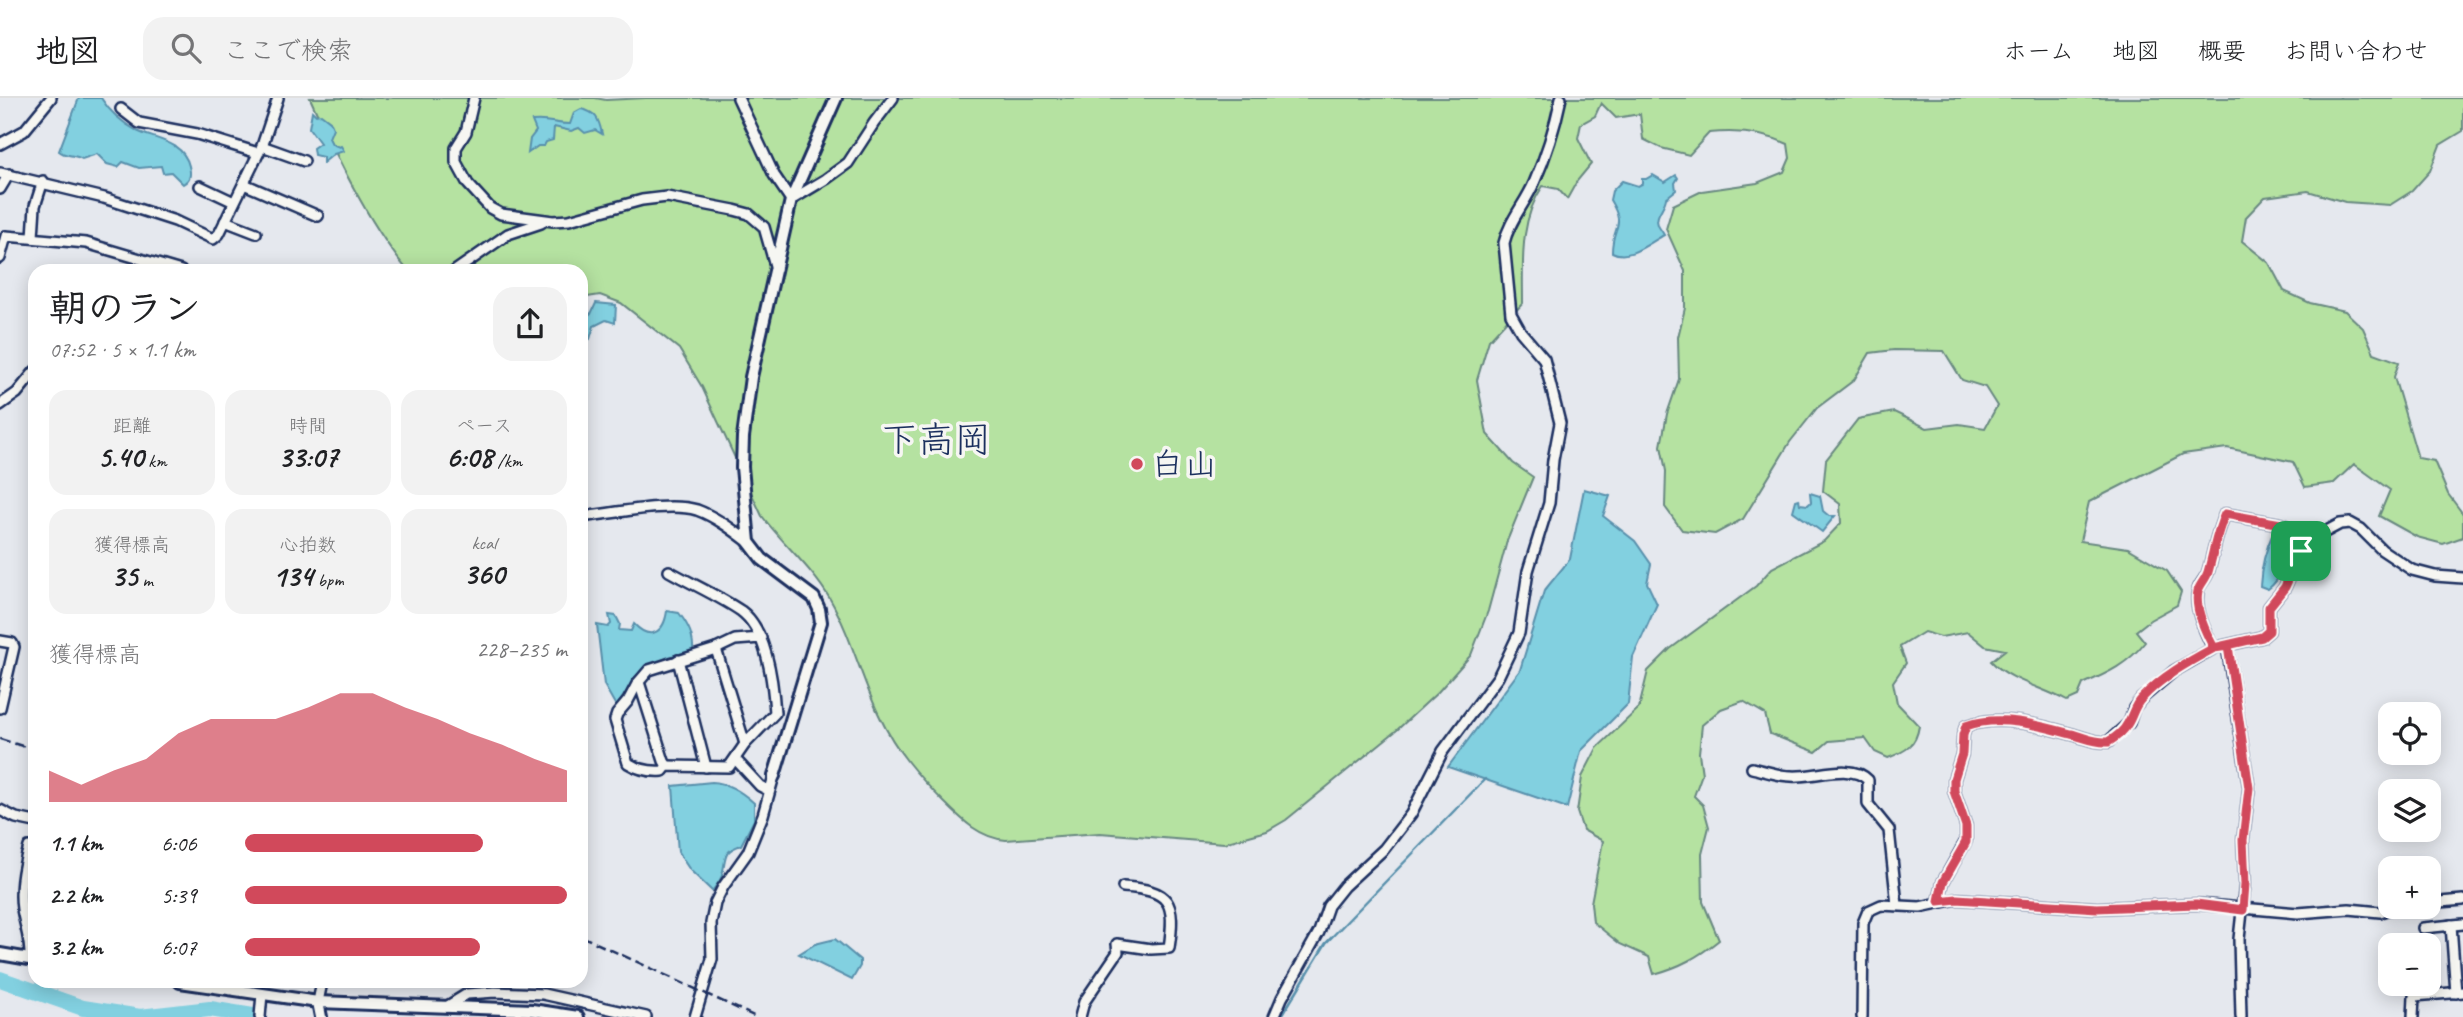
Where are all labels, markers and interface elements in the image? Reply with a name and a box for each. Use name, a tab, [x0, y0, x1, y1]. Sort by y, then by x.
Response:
search box	[143, 17, 633, 80]
icon: search	[167, 29, 205, 67]
text: 地図	[35, 30, 101, 72]
text: ここで検索	[223, 34, 353, 67]
text: ホーム	[2003, 36, 2074, 66]
text: 地図	[2112, 36, 2160, 66]
text: 概要	[2198, 36, 2246, 66]
text: お問い合わせ	[2284, 36, 2428, 66]
text: 朝のラン	[49, 285, 201, 332]
button: share	[493, 287, 567, 361]
text: 07:52 · 5 × 1.1 km	[49, 335, 195, 364]
text: 距離	[113, 414, 151, 438]
text: 時間	[289, 414, 327, 438]
text: ペース	[456, 414, 512, 438]
district label: 下高岡	[881, 416, 992, 463]
text: 5.40	[97, 438, 143, 476]
text: 33:07	[278, 438, 338, 476]
text: 6:08	[446, 438, 493, 476]
place label: 白山	[1151, 443, 1217, 485]
text: km	[143, 449, 167, 473]
text: /km	[493, 449, 522, 473]
marker: 白山	[1129, 456, 1145, 472]
pin	[2271, 521, 2331, 581]
text: kcal	[471, 531, 497, 555]
icon: arrive	[2282, 532, 2320, 570]
text: 獲得標高	[94, 533, 170, 557]
text: 心拍数	[279, 533, 337, 557]
text: 360	[463, 555, 505, 593]
text: 35	[111, 557, 138, 595]
text: 134	[272, 557, 313, 595]
text: m	[138, 568, 153, 592]
text: bpm	[313, 568, 344, 592]
text: 228–235 m	[476, 635, 567, 664]
text: 獲得標高	[49, 640, 141, 669]
map controls	[2378, 702, 2441, 996]
button: locate	[2378, 702, 2441, 765]
button: layers	[2378, 779, 2441, 842]
text: 1.1 km	[49, 829, 103, 858]
text: 6:06	[161, 829, 197, 858]
button: +	[2378, 856, 2441, 919]
text: 2.2 km	[49, 881, 103, 910]
text: 5:39	[161, 881, 197, 910]
text: 3.2 km	[49, 933, 103, 962]
text: 6:07	[161, 933, 197, 962]
button: −	[2378, 933, 2441, 996]

